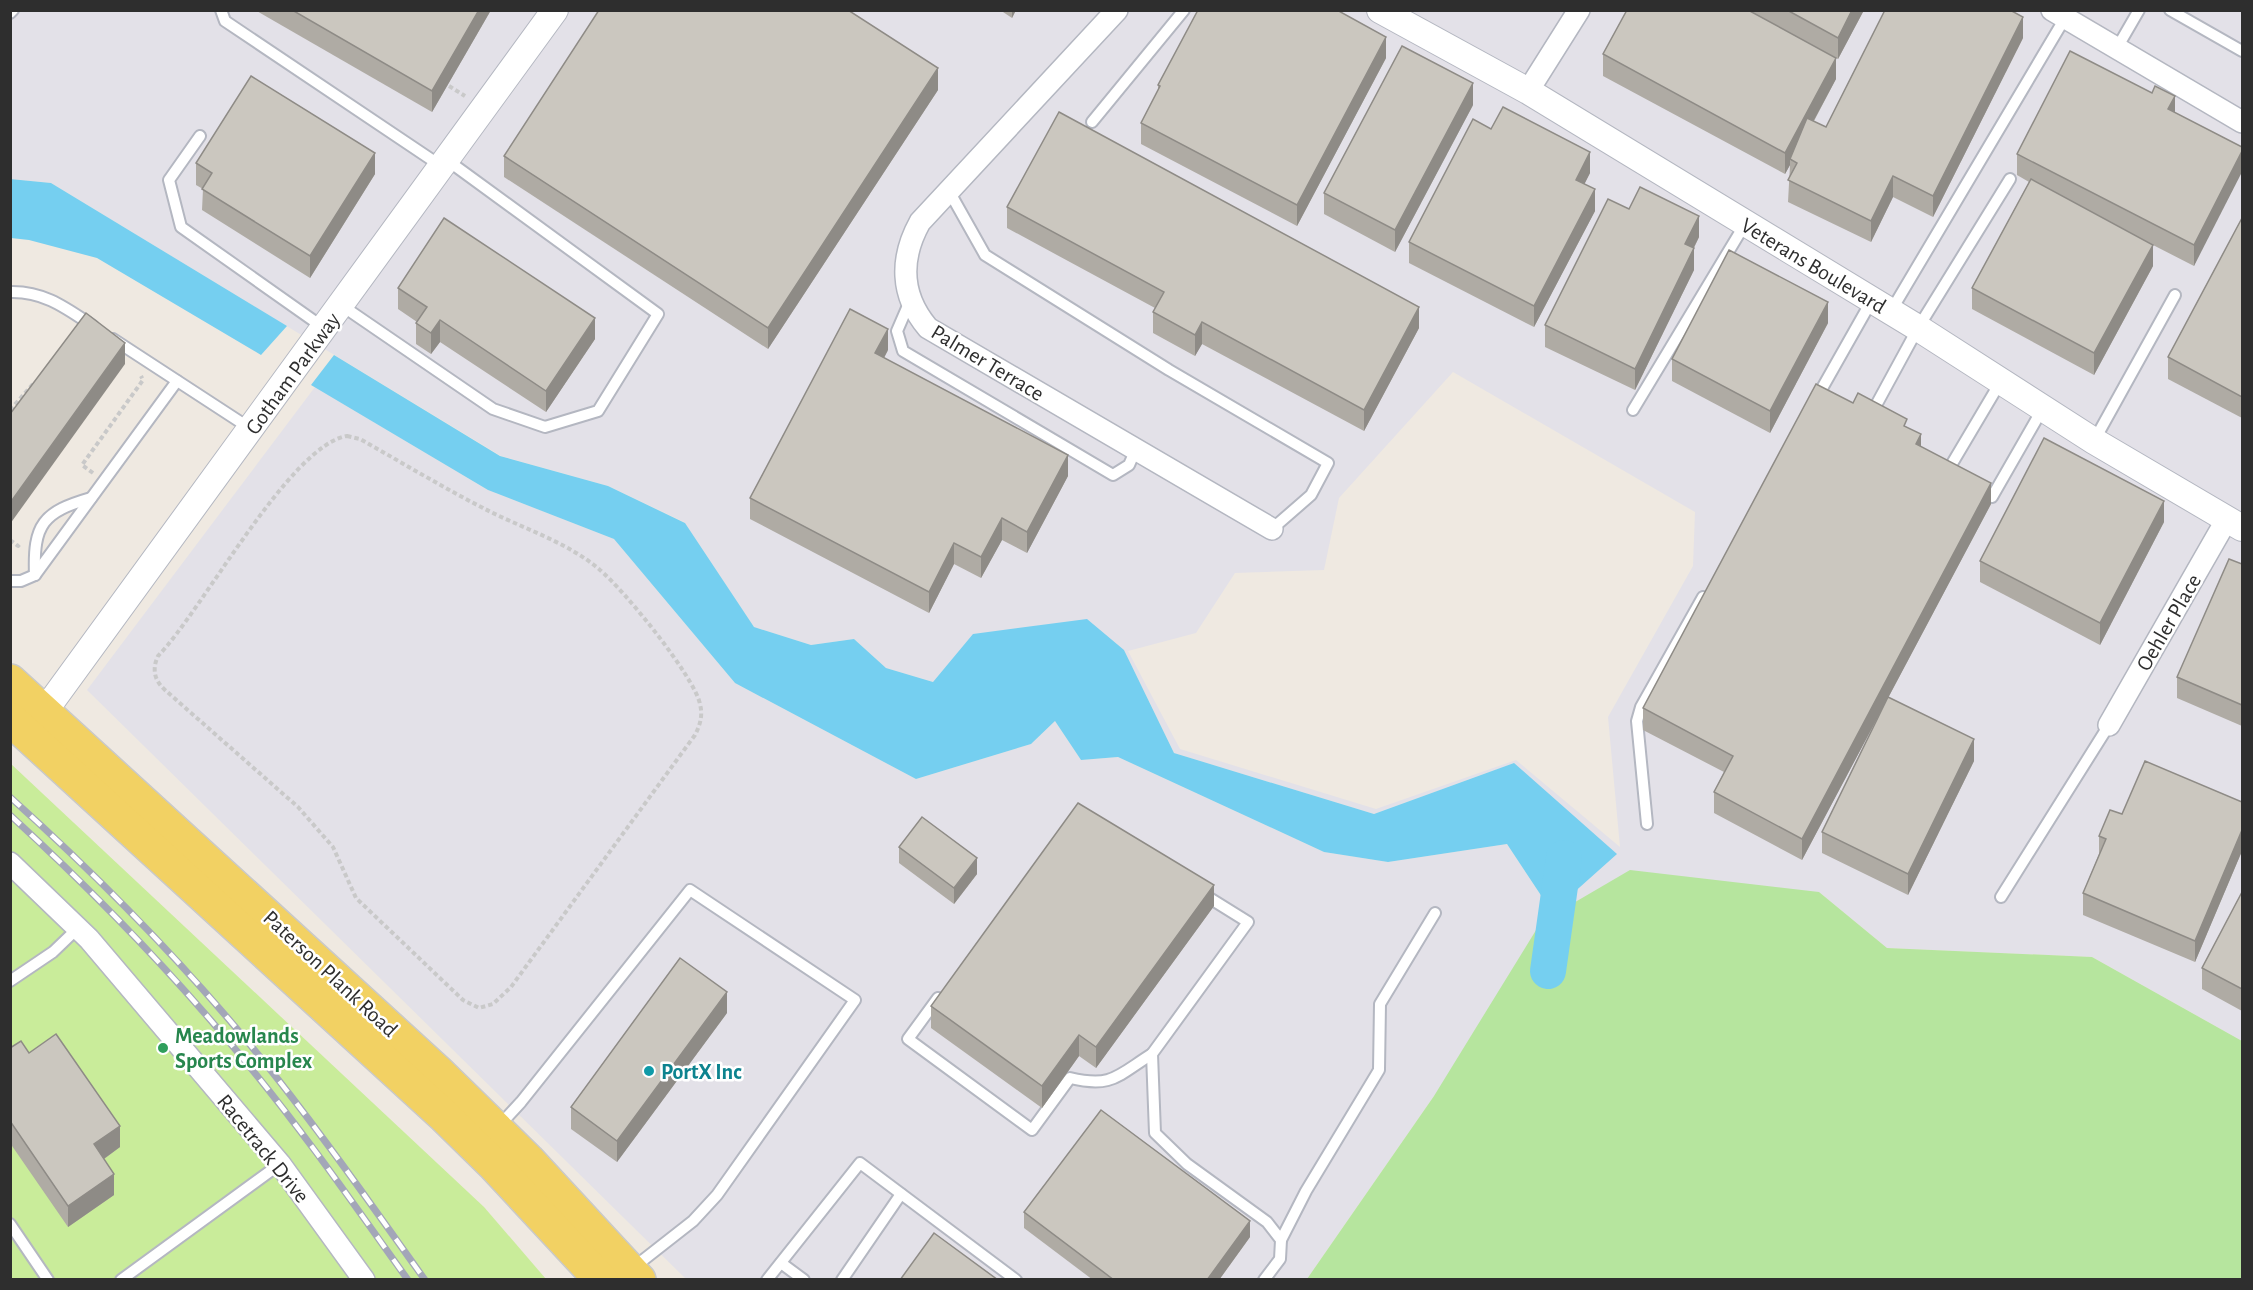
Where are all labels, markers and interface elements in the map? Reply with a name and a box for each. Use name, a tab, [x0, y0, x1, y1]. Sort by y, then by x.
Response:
street label: Veterans Boulevard	[1737, 214, 1890, 318]
street label: Gotham Parkway	[241, 308, 345, 439]
street label: Palmer Terrace	[927, 321, 1048, 405]
street label: Oehler Place	[2132, 570, 2205, 675]
street label: Paterson Plank Road	[259, 906, 402, 1041]
place label: Meadowlands Sports Complex	[175, 1025, 312, 1072]
marker: Meadowlands Sports Complex	[156, 1041, 170, 1055]
place label: PortX Inc	[661, 1061, 742, 1083]
marker: PortX Inc	[642, 1064, 656, 1078]
street label: Racetrack Drive	[213, 1090, 313, 1207]

